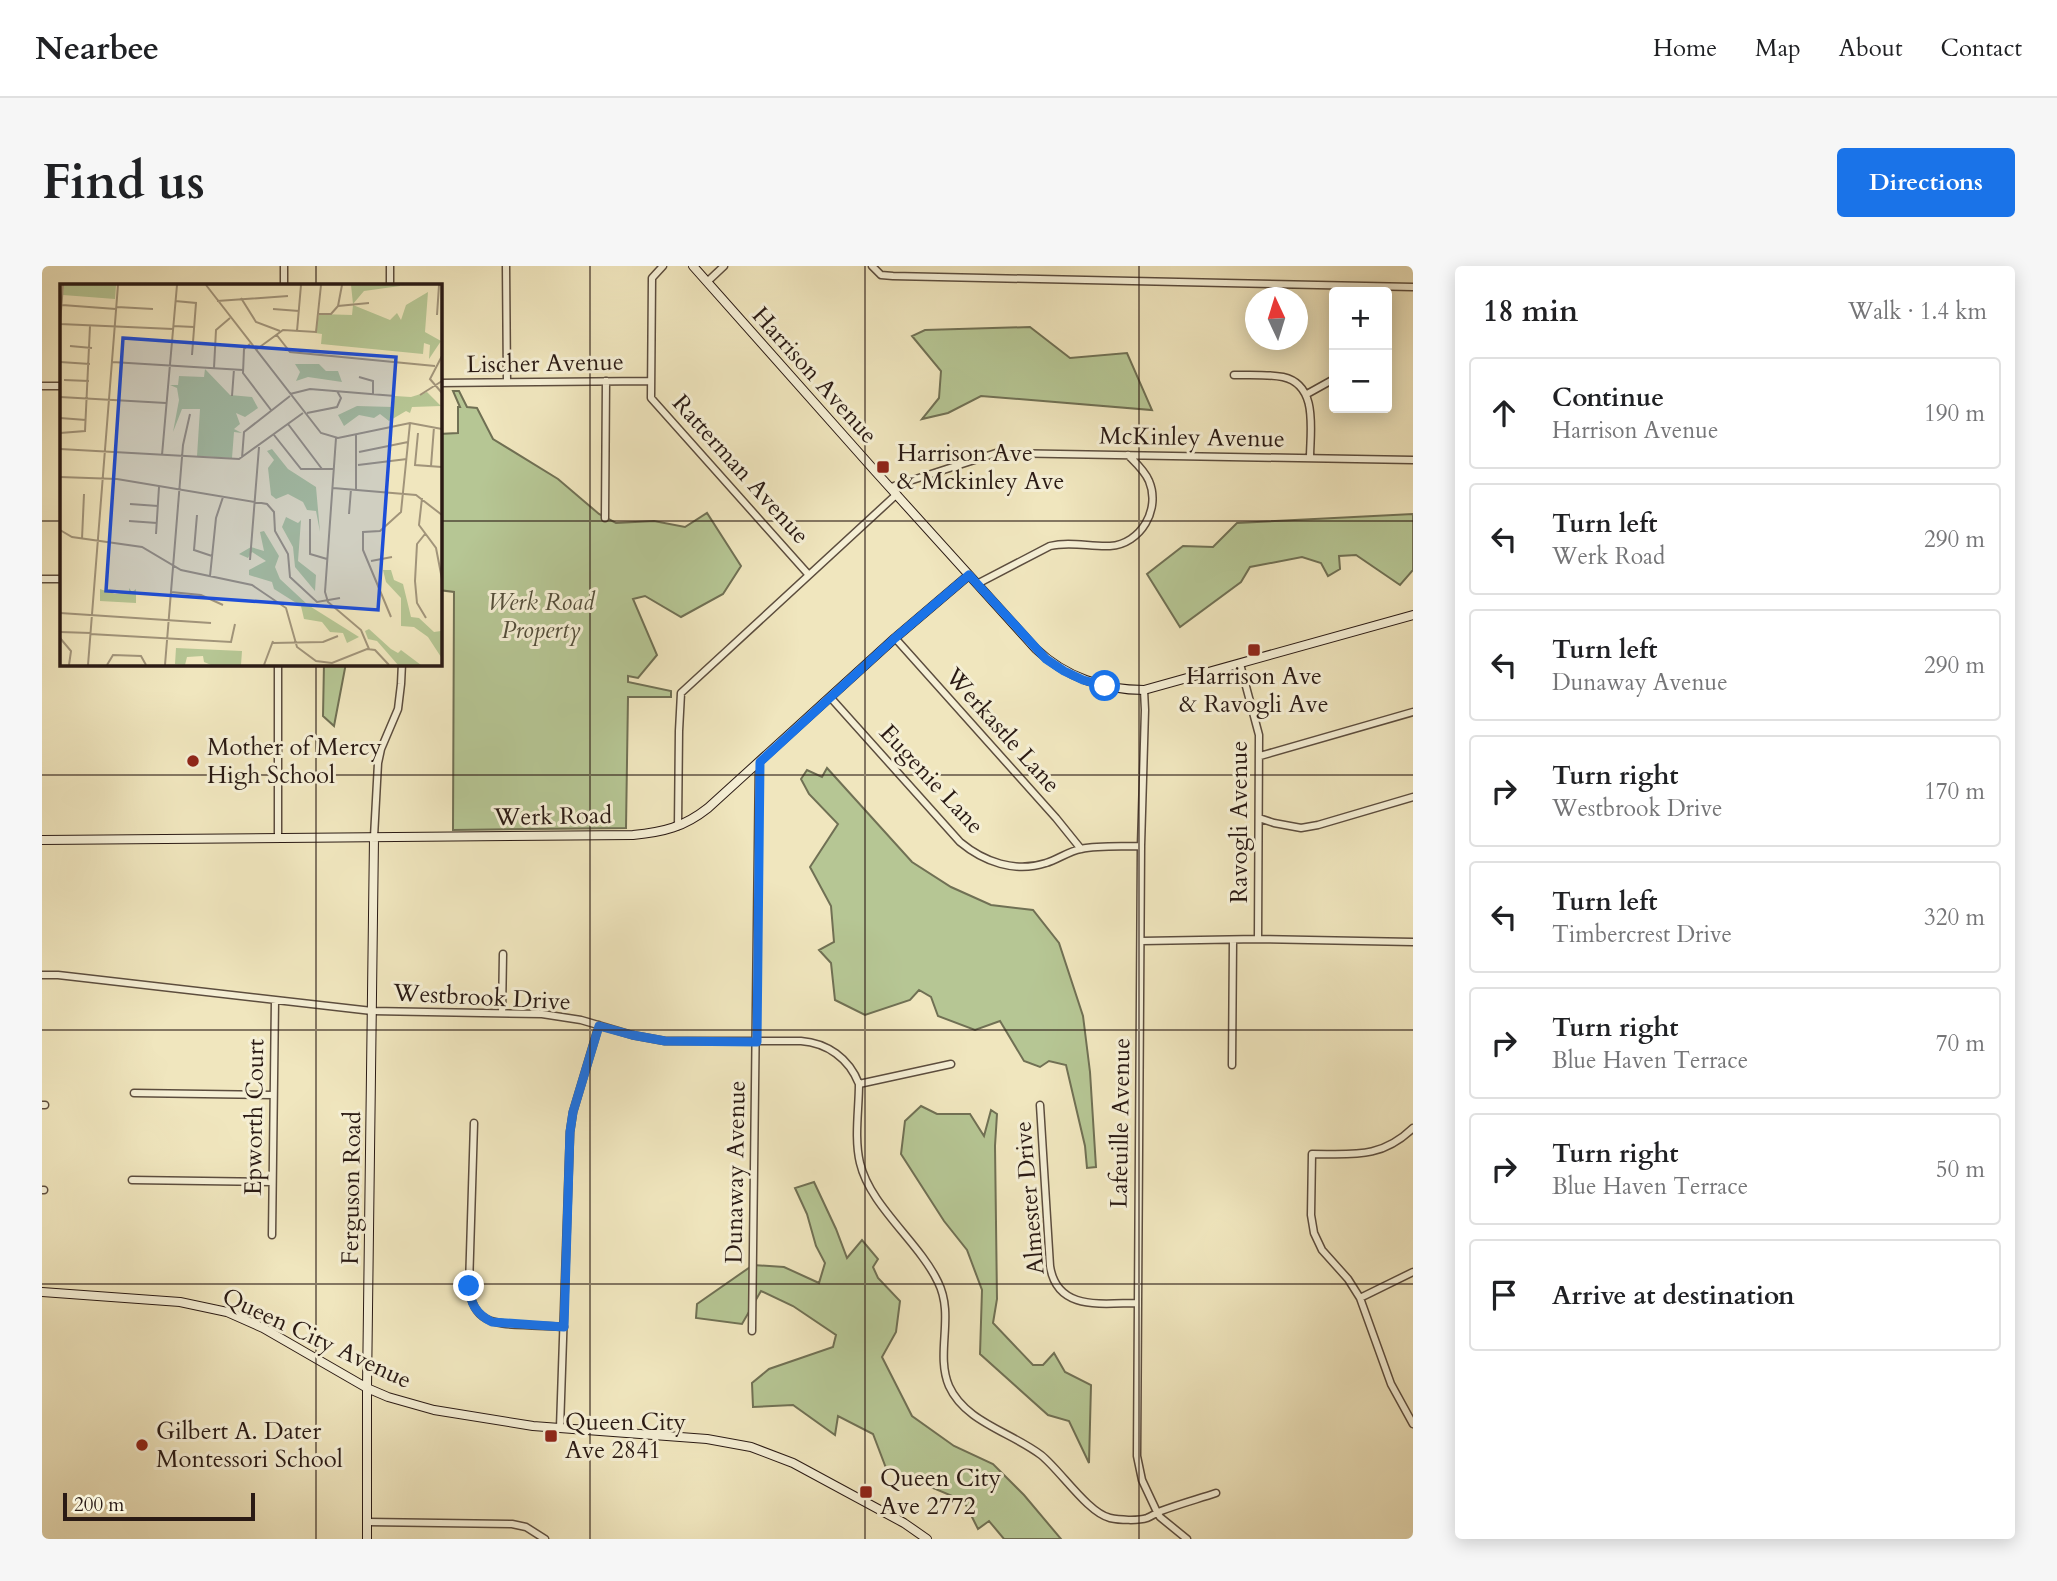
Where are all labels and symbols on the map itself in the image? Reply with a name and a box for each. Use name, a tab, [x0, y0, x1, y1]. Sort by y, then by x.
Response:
inset map	[60, 284, 441, 665]
north arrow	[1245, 287, 1308, 350]
street label: Harrison Avenue	[744, 300, 885, 451]
street label: Lischer Avenue	[466, 346, 624, 381]
street label: Ratterman Avenue	[665, 388, 817, 551]
street label: McKinley Avenue	[1099, 419, 1285, 456]
place label: Harrison Ave & Mckinley Ave	[897, 437, 1064, 498]
marker: Harrison Ave & Mckinley Ave	[875, 459, 891, 475]
park label: Werk Road Property	[487, 586, 596, 647]
marker: Harrison Ave & Ravogli Ave	[1246, 642, 1262, 658]
street label: Werkastle Lane	[937, 660, 1068, 800]
place label: Harrison Ave & Ravogli Ave	[1179, 660, 1329, 721]
route start	[1089, 670, 1120, 701]
street label: Eugenie Lane	[872, 717, 991, 842]
place label: Mother of Mercy High School	[207, 731, 382, 792]
street label: Ravogli Avenue	[1223, 741, 1256, 903]
marker: Mother of Mercy High School	[185, 753, 201, 769]
street label: Werk Road	[493, 799, 613, 834]
street label: Westbrook Drive	[391, 976, 572, 1019]
street label: Epworth Court	[237, 1038, 272, 1196]
street label: Lafeuille Avenue	[1103, 1038, 1138, 1208]
street label: Dunaway Avenue	[717, 1080, 754, 1264]
street label: Ferguson Road	[334, 1111, 369, 1265]
street label: Almester Drive	[1006, 1120, 1053, 1276]
route end	[453, 1270, 484, 1301]
street label: Queen City Avenue	[217, 1280, 417, 1397]
place label: Queen City Ave 2841	[565, 1406, 686, 1467]
place label: Gilbert A. Dater Montessori School	[156, 1415, 343, 1476]
marker: Queen City Ave 2841	[543, 1428, 559, 1444]
marker: Gilbert A. Dater Montessori School	[134, 1437, 150, 1453]
place label: Queen City Ave 2772	[880, 1462, 1001, 1523]
marker: Queen City Ave 2772	[858, 1484, 874, 1500]
scale bar	[63, 1490, 256, 1522]

